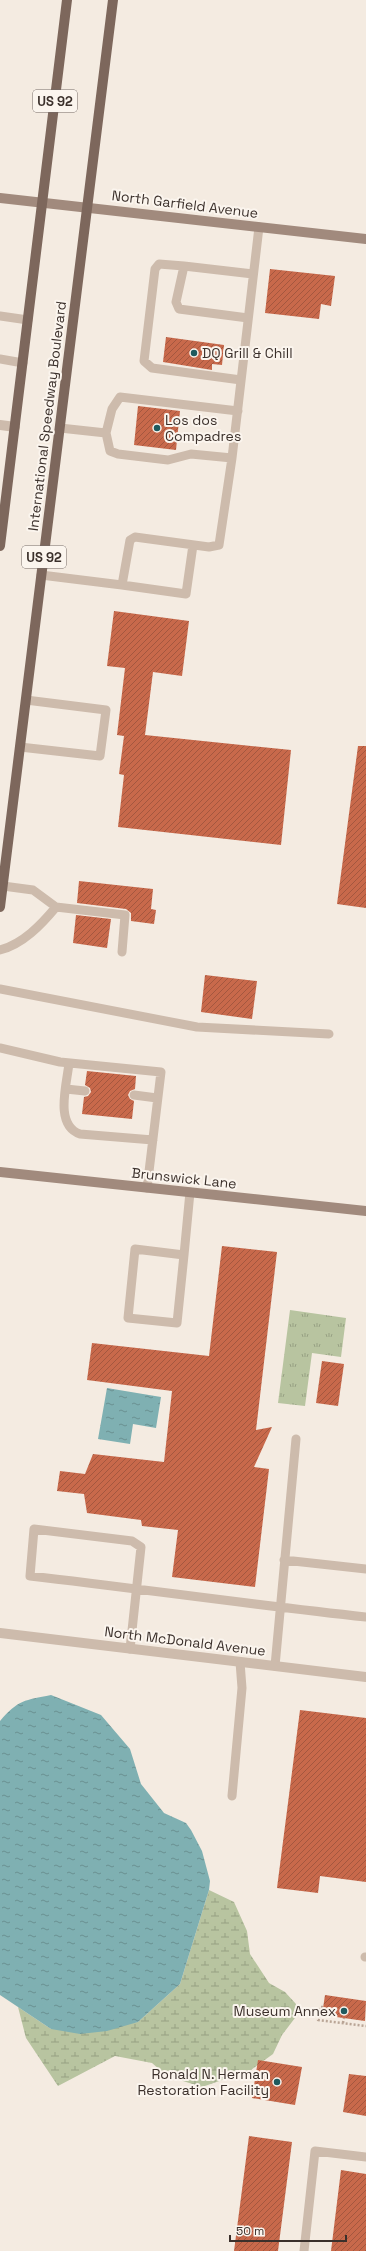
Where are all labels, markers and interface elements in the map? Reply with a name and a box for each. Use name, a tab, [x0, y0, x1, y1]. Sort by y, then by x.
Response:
road number: US 92	[33, 90, 77, 112]
street label: North Garfield Avenue	[111, 186, 259, 222]
street label: International Speedway Boulevard	[24, 300, 70, 532]
place label: DQ Grill & Chill	[202, 344, 293, 362]
marker: DQ Grill & Chill	[189, 348, 199, 358]
place label: Los dos Compadres	[165, 411, 241, 445]
marker: Los dos Compadres	[152, 423, 162, 433]
road number: US 92	[22, 546, 66, 568]
street label: Brunswick Lane	[131, 1164, 237, 1192]
street label: North McDonald Avenue	[103, 1622, 267, 1660]
place label: Museum Annex	[234, 2002, 336, 2020]
marker: Museum Annex	[339, 2006, 349, 2016]
place label: Ronald N. Herman Restoration Facility	[137, 2065, 269, 2099]
marker: Ronald N. Herman Restoration Facility	[272, 2077, 282, 2087]
scale bar	[230, 2217, 346, 2243]
text: 50 m	[236, 2223, 264, 2239]

